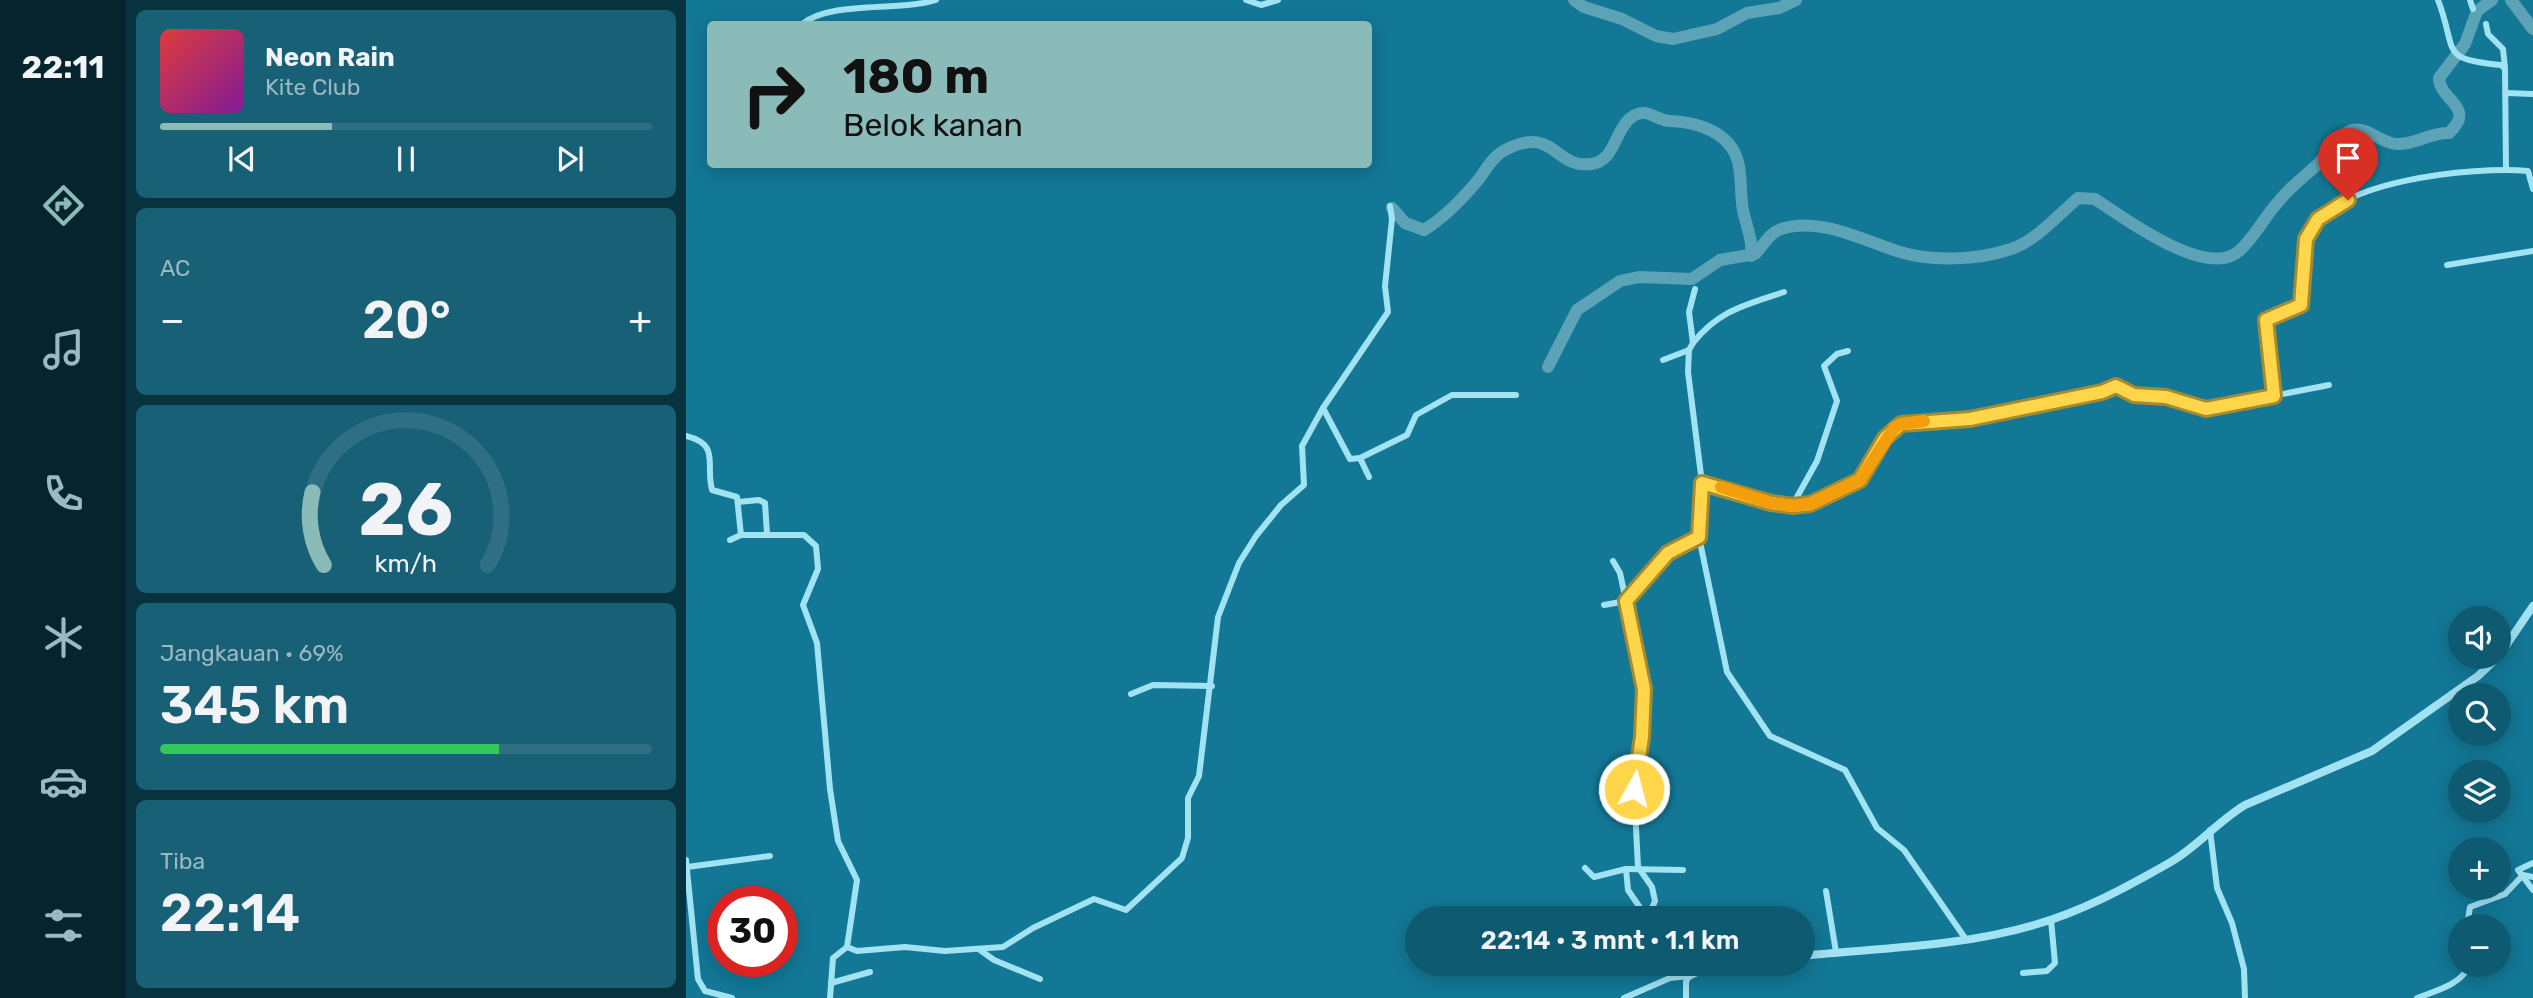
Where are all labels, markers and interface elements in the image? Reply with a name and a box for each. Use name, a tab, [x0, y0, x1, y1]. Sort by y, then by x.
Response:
text: Neon Rain	[265, 42, 395, 73]
text: 180 m	[843, 47, 989, 105]
text: 22:11	[22, 48, 104, 86]
icon: right	[728, 49, 819, 140]
text: Kite Club	[265, 73, 360, 101]
text: Belok kanan	[843, 106, 1023, 144]
pin	[2318, 128, 2378, 200]
icon: arrive	[2329, 139, 2367, 177]
icon: previous	[223, 140, 261, 178]
icon: pause	[387, 140, 425, 178]
icon: next	[551, 140, 589, 178]
icon: directions	[39, 181, 88, 230]
text: AC	[160, 254, 190, 282]
text: 20°	[362, 289, 451, 351]
text: −	[160, 297, 185, 343]
text: +	[628, 297, 652, 343]
icon: music	[39, 325, 88, 374]
text: 26	[359, 467, 453, 553]
icon: phone	[39, 469, 88, 518]
text: km/h	[375, 549, 437, 578]
map controls	[2448, 606, 2511, 977]
button: sound	[2448, 606, 2511, 669]
icon: climate	[39, 613, 88, 662]
text: Jangkauan · 69%	[160, 639, 344, 667]
text: 345 km	[160, 674, 349, 736]
button: search	[2448, 683, 2511, 746]
position arrow	[1597, 752, 1671, 826]
icon: car	[39, 757, 88, 806]
button: layers	[2448, 760, 2511, 823]
button: +	[2448, 837, 2511, 900]
text: Tiba	[160, 847, 205, 875]
text: 22:14	[160, 882, 300, 944]
speed limit sign: 30	[707, 886, 798, 977]
icon: filters	[39, 901, 88, 950]
button: −	[2448, 914, 2511, 977]
text: 22:14 · 3 mnt · 1.1 km	[1481, 925, 1739, 956]

